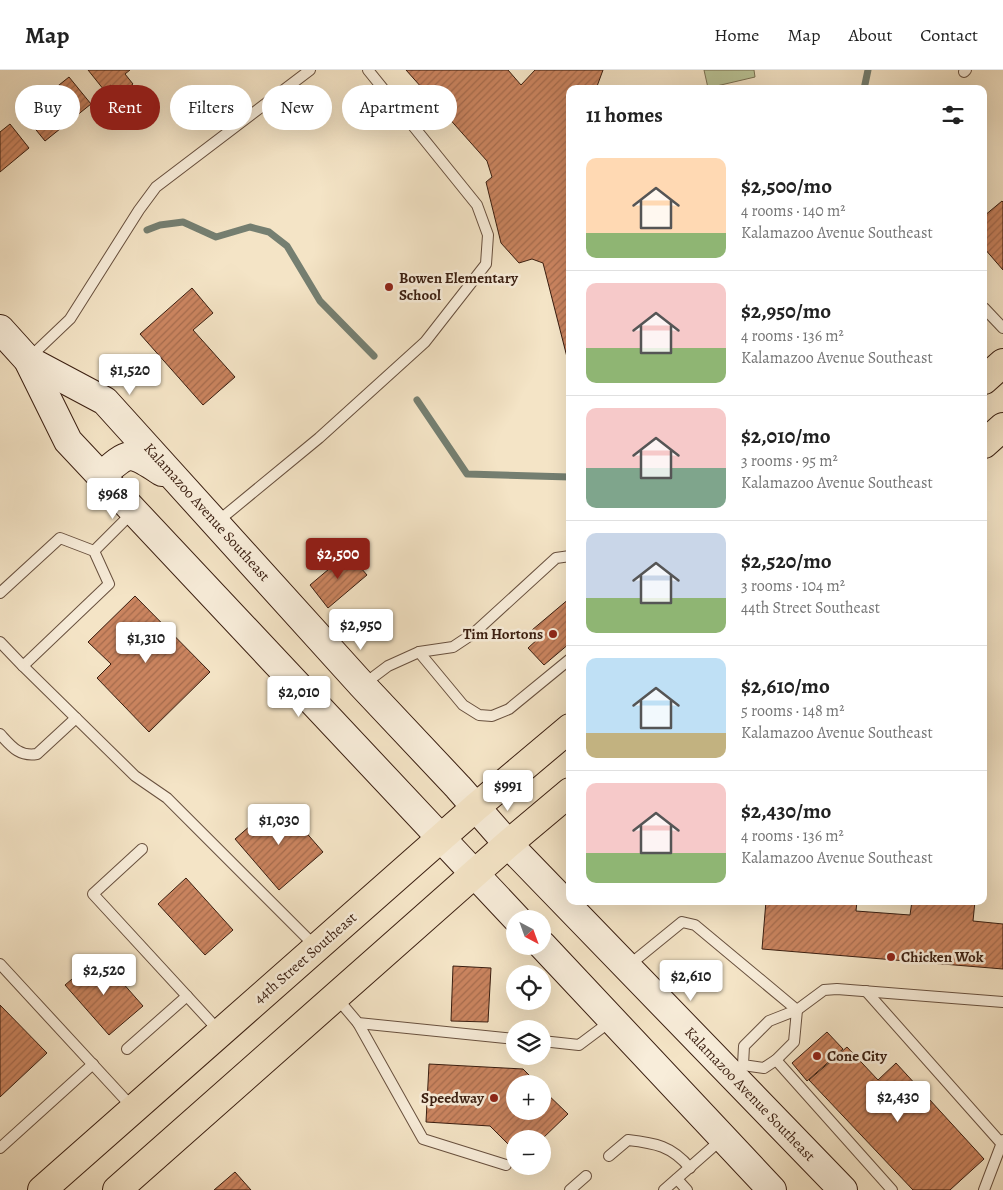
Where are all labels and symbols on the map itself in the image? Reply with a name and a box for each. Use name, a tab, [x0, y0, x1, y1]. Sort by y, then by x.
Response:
place label: Bowen Elementary School	[399, 268, 519, 305]
marker: Bowen Elementary School	[383, 281, 395, 293]
pin: $1,520	[89, 354, 171, 396]
street label: Kalamazoo Avenue Southeast	[139, 439, 275, 586]
pin: $968	[83, 478, 143, 520]
pin: $2,500	[297, 538, 379, 580]
pin: $2,950	[320, 608, 402, 651]
pin: $1,310	[105, 622, 187, 664]
place label: Tim Hortons	[463, 624, 543, 644]
marker: Tim Hortons	[547, 628, 559, 640]
pin: $2,010	[258, 676, 340, 718]
pin: $991	[478, 770, 538, 812]
pin: $1,030	[238, 804, 320, 846]
street label: 44th Street Southeast	[249, 908, 361, 1008]
north arrow	[506, 910, 551, 955]
place label: Chicken Wok	[901, 947, 984, 967]
marker: Chicken Wok	[885, 951, 897, 963]
pin: $2,520	[63, 954, 145, 996]
pin: $2,610	[650, 960, 732, 1002]
street label: Kalamazoo Avenue Southeast	[680, 1022, 820, 1166]
place label: Cone City	[827, 1046, 888, 1066]
marker: Cone City	[811, 1050, 823, 1062]
pin: $2,430	[857, 1080, 939, 1123]
place label: Speedway	[421, 1088, 485, 1108]
marker: Speedway	[488, 1092, 500, 1104]

